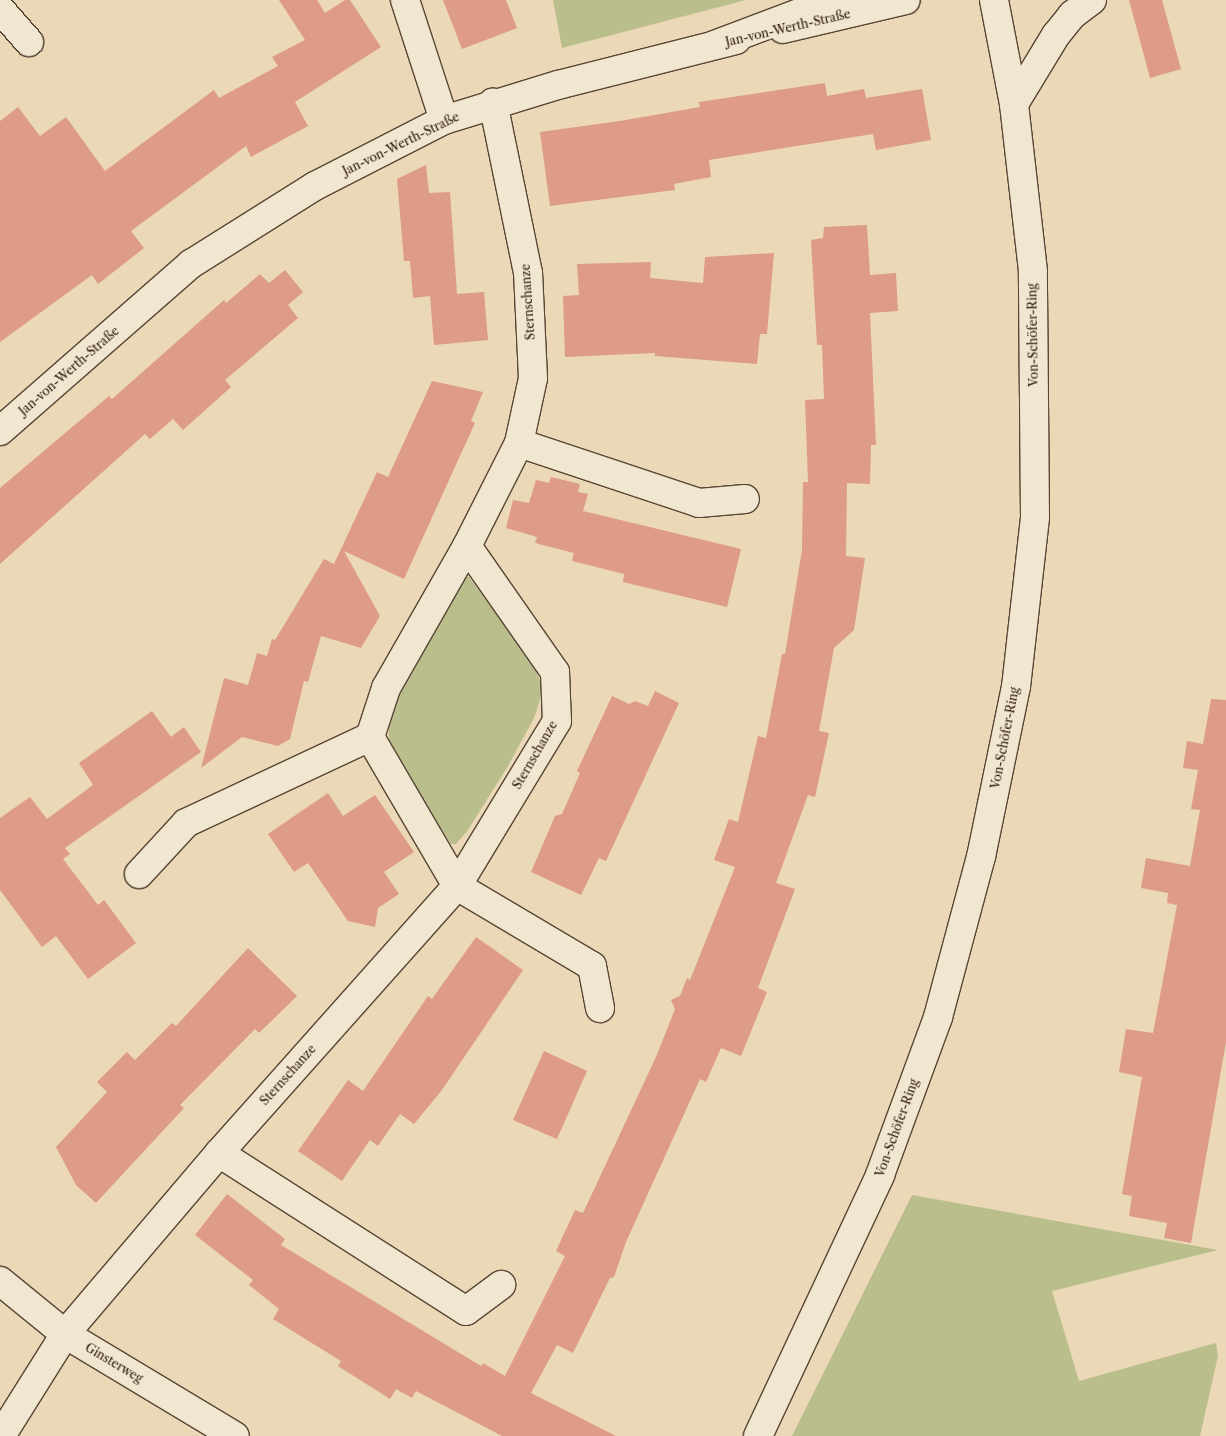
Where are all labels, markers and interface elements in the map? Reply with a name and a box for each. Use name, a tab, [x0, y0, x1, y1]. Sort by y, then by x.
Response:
street label: Jan-von-Werth-Straße	[724, 7, 852, 49]
street label: Jan-von-Werth-Straße	[340, 109, 462, 179]
street label: Sternschanze	[518, 263, 538, 341]
street label: Von-Schöfer-Ring	[1025, 283, 1041, 387]
street label: Jan-von-Werth-Straße	[16, 324, 122, 418]
street label: Von-Schöfer-Ring	[988, 686, 1022, 790]
street label: Sternschanze	[510, 718, 560, 792]
street label: Sternschanze	[257, 1042, 319, 1108]
street label: Von-Schöfer-Ring	[873, 1077, 921, 1179]
street label: Ginsterweg	[83, 1340, 145, 1386]

